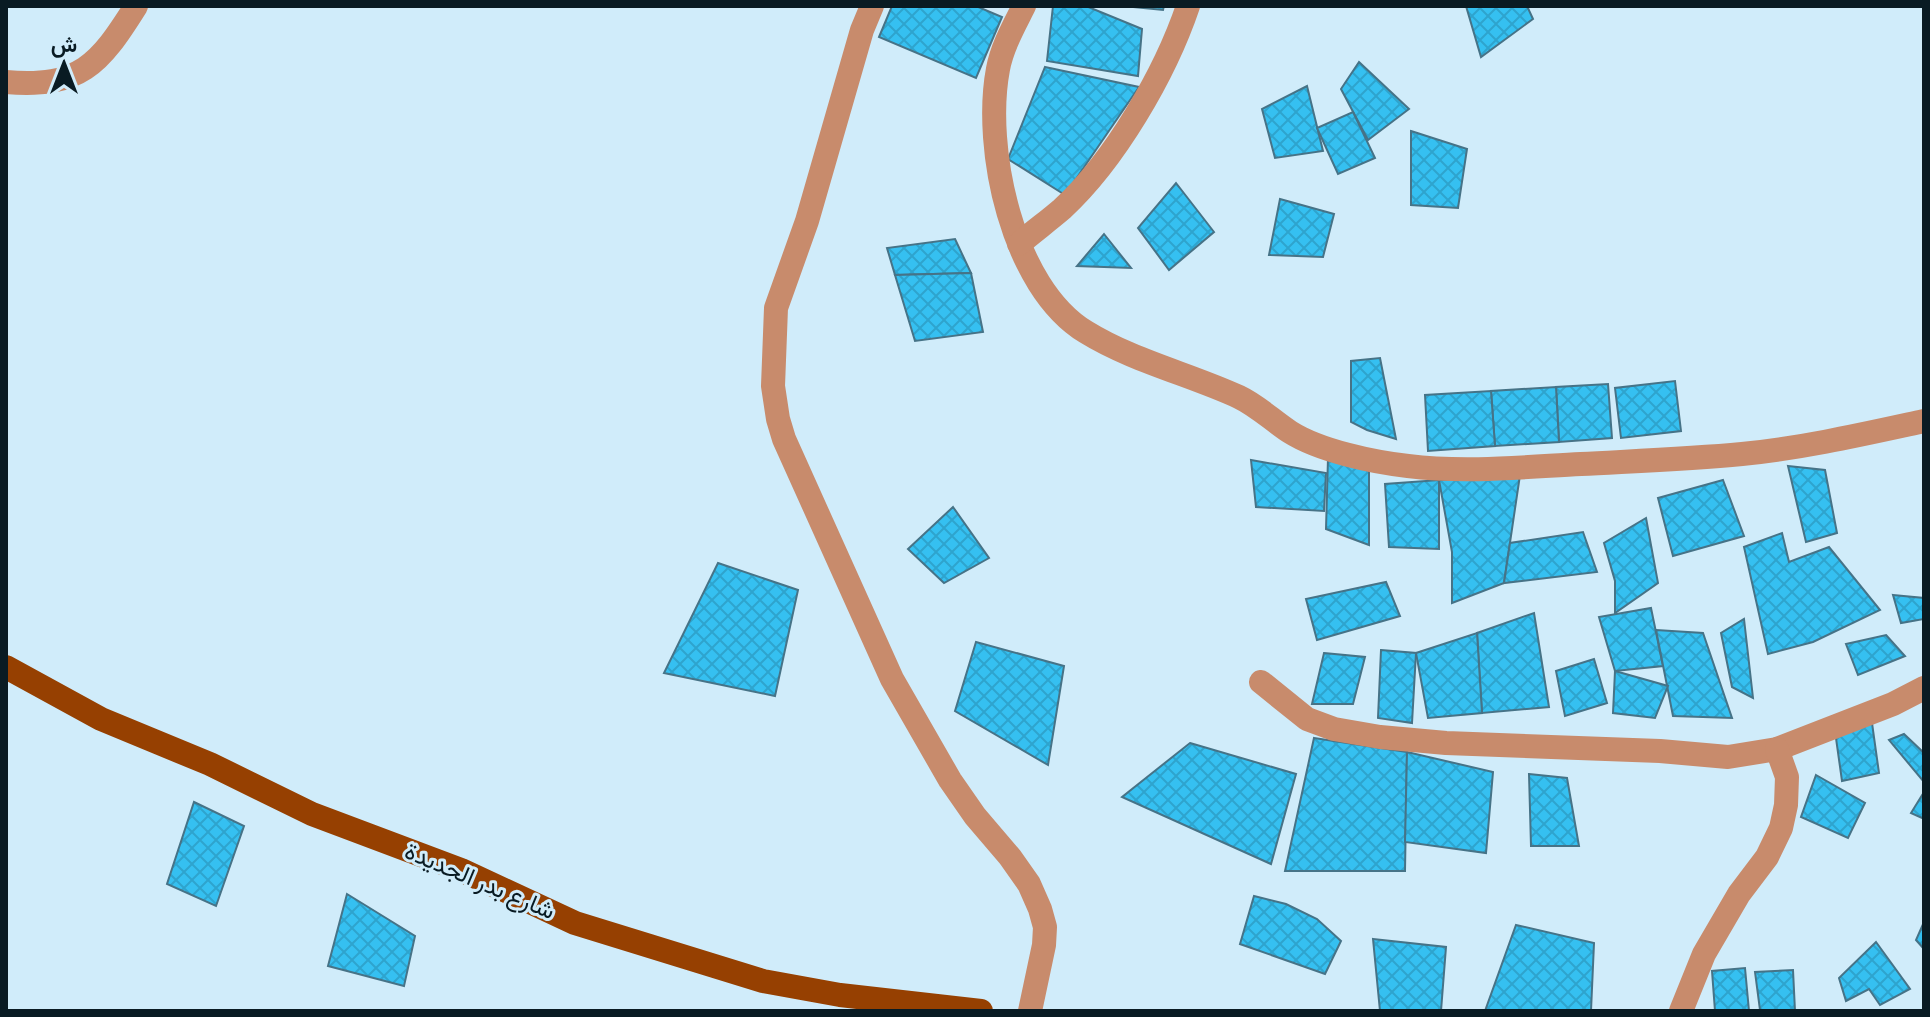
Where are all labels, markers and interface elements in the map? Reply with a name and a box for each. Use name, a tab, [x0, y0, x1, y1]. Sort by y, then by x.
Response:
north arrow	[24, 24, 104, 104]
text: ش	[51, 29, 77, 59]
street label: شارع بدر الجديدة	[400, 834, 560, 927]

